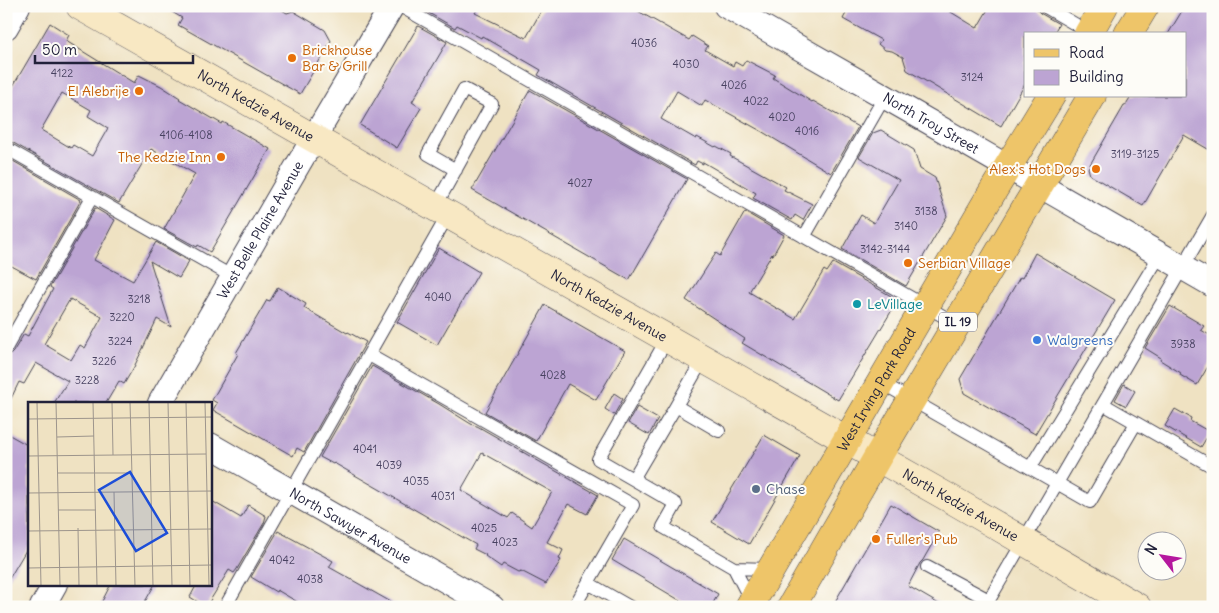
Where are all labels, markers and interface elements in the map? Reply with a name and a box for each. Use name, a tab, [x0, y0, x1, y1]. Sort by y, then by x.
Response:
scale bar	[35, 32, 192, 64]
legend	[1024, 32, 1186, 98]
house number: 4036	[631, 36, 657, 50]
text: 50 m	[42, 40, 77, 59]
place label: Brickhouse Bar & Grill	[302, 41, 372, 75]
text: Road	[1069, 43, 1104, 62]
marker: Brickhouse Bar & Grill	[286, 52, 298, 64]
house number: 4030	[672, 57, 700, 71]
street label: North Kedzie Avenue	[194, 65, 317, 146]
house number: 4122	[51, 66, 73, 80]
text: Building	[1069, 67, 1124, 86]
house number: 3124	[961, 70, 983, 84]
house number: 4026	[721, 78, 747, 92]
place label: El Alebrije	[67, 82, 129, 100]
marker: El Alebrije	[133, 85, 145, 97]
street label: North Troy Street	[880, 88, 982, 158]
house number: 4022	[743, 94, 769, 108]
house number: 4020	[769, 110, 795, 124]
house number: 4016	[795, 124, 819, 138]
house number: 4106-4108	[159, 128, 213, 142]
house number: 3119-3125	[1111, 147, 1159, 161]
place label: The Kedzie Inn	[118, 148, 211, 166]
marker: The Kedzie Inn	[215, 151, 227, 163]
street label: West Belle Plaine Avenue	[213, 158, 307, 302]
place label: Alex's Hot Dogs	[989, 160, 1086, 178]
marker: Alex's Hot Dogs	[1090, 163, 1102, 175]
house number: 4027	[567, 176, 593, 190]
house number: 3138	[914, 204, 938, 218]
house number: 3140	[894, 219, 918, 233]
house number: 3142-3144	[860, 242, 910, 256]
place label: Serbian Village	[918, 254, 1011, 272]
marker: Serbian Village	[902, 257, 914, 269]
street label: North Kedzie Avenue	[548, 265, 671, 346]
house number: 4040	[424, 290, 452, 304]
house number: 3218	[128, 292, 150, 306]
place label: LeVillage	[867, 295, 923, 313]
marker: LeVillage	[851, 298, 863, 310]
house number: 3220	[109, 310, 135, 324]
road number: IL 19	[939, 313, 977, 332]
street label: West Irving Park Road	[833, 325, 920, 455]
place label: Walgreens	[1047, 331, 1113, 349]
house number: 3224	[108, 334, 132, 348]
marker: Walgreens	[1031, 334, 1043, 346]
house number: 3938	[1170, 337, 1196, 351]
house number: 3226	[92, 354, 116, 368]
house number: 4028	[540, 368, 566, 382]
house number: 3228	[75, 373, 99, 387]
inset map	[28, 402, 211, 586]
house number: 4041	[353, 442, 377, 456]
house number: 4039	[376, 458, 402, 472]
street label: North Kedzie Avenue	[899, 465, 1022, 545]
house number: 4035	[403, 474, 429, 488]
place label: Chase	[766, 480, 805, 498]
marker: Chase	[750, 483, 762, 495]
street label: North Sawyer Avenue	[286, 484, 415, 568]
house number: 4031	[431, 489, 455, 503]
house number: 4025	[471, 521, 497, 535]
place label: Fuller's Pub	[886, 530, 958, 548]
north arrow	[1136, 530, 1186, 580]
marker: Fuller's Pub	[870, 533, 882, 545]
house number: 4023	[492, 535, 518, 549]
text: N	[1141, 541, 1161, 558]
house number: 4042	[269, 553, 295, 567]
house number: 4038	[297, 572, 323, 586]

